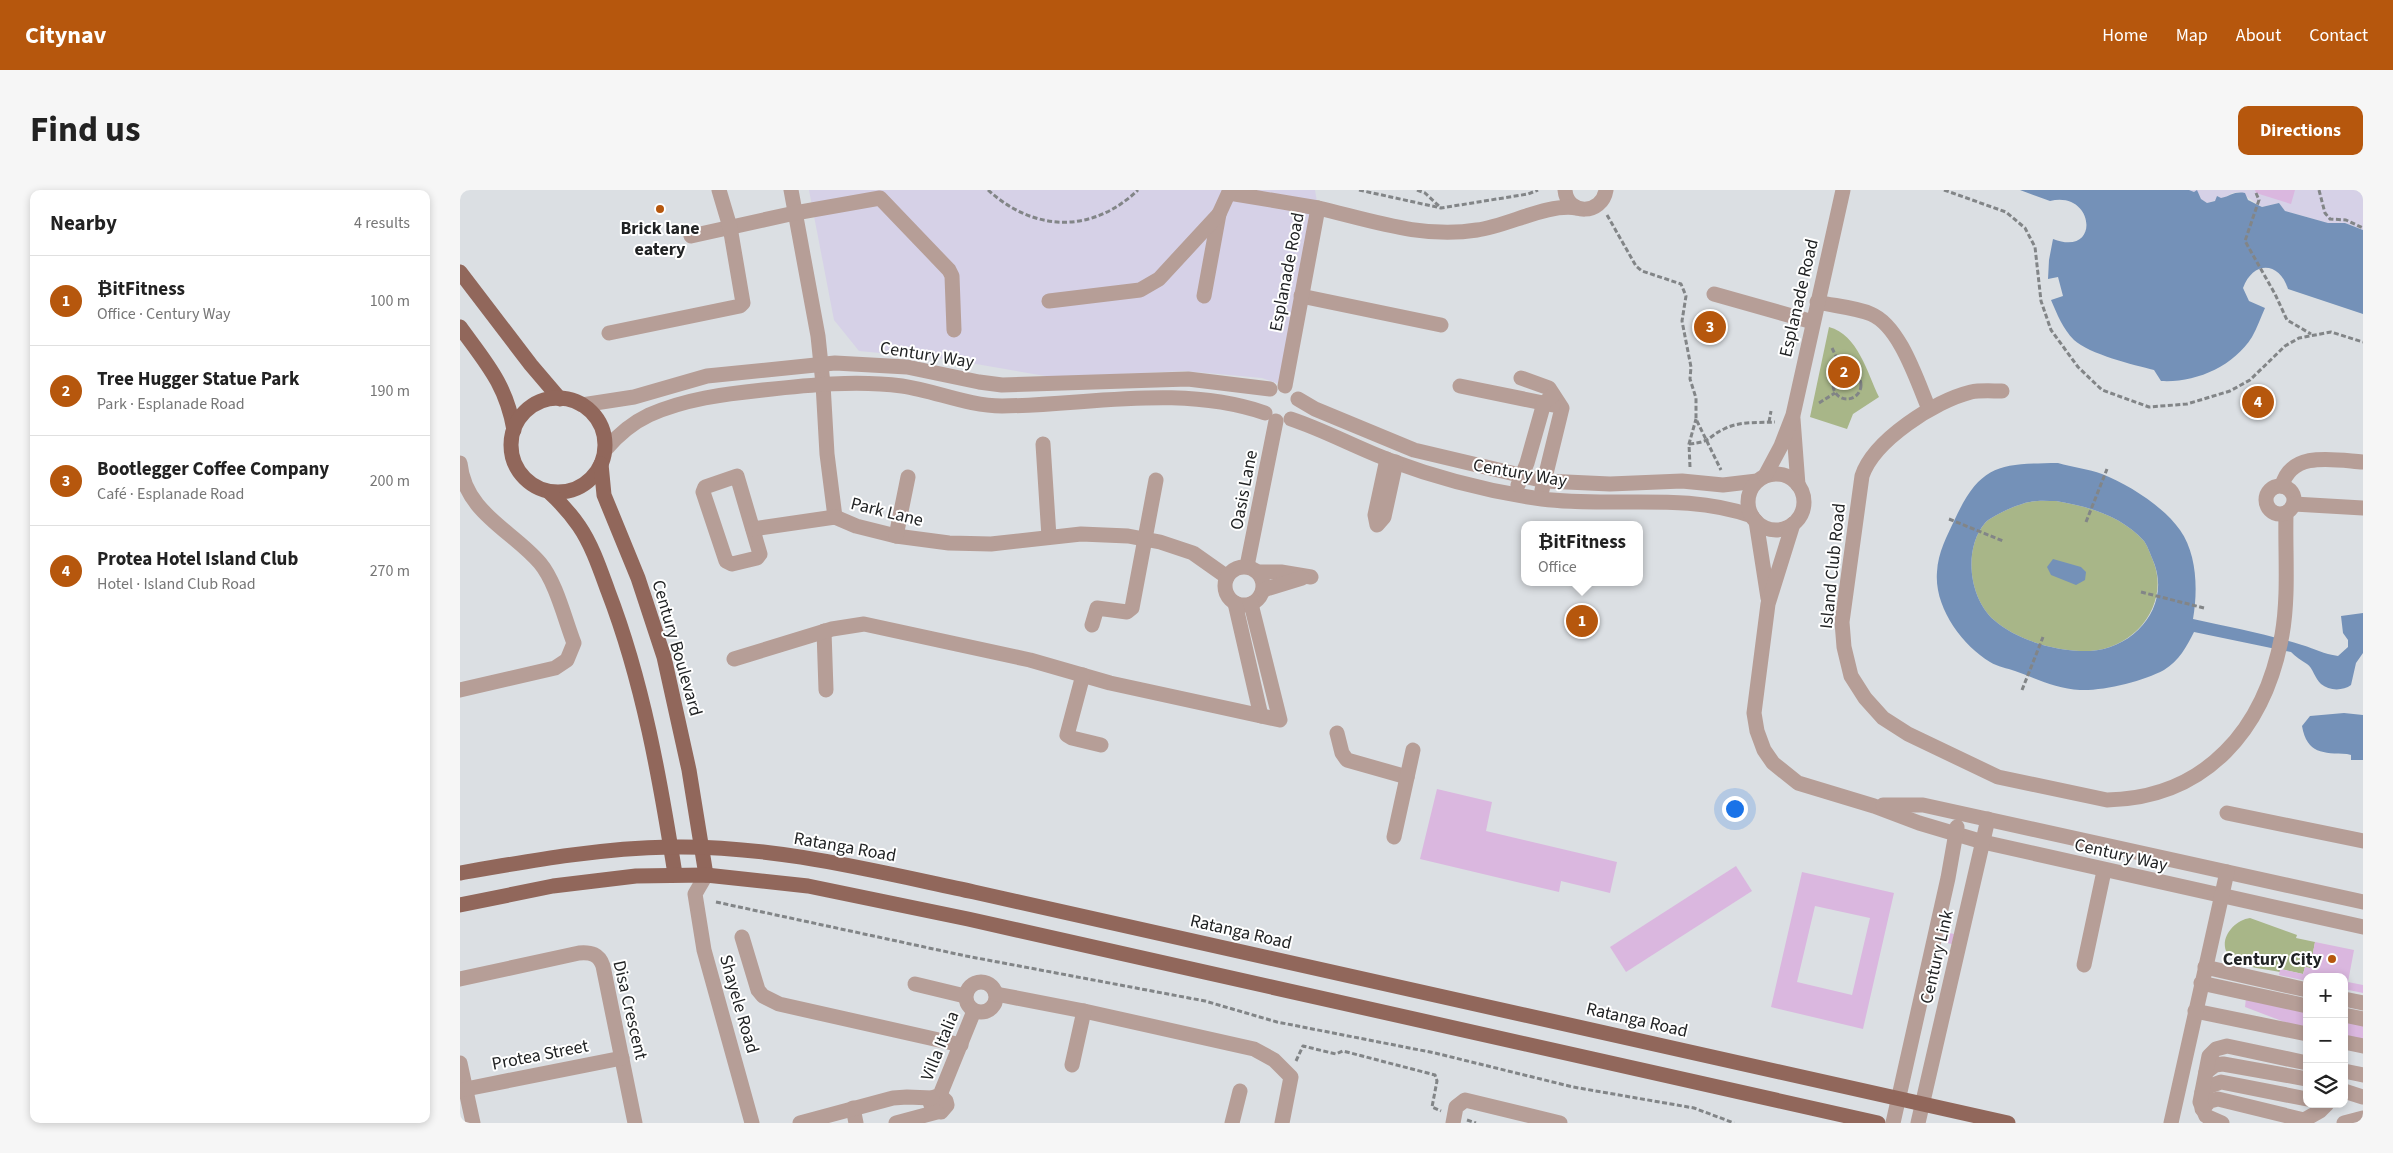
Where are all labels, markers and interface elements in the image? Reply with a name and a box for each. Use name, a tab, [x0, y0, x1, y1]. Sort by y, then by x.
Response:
text: Citynav	[25, 18, 106, 53]
text: Home	[2102, 23, 2148, 48]
text: Map	[2176, 23, 2208, 48]
text: About	[2236, 23, 2281, 48]
text: Contact	[2309, 23, 2368, 48]
text: Find us	[30, 105, 140, 155]
button: Directions	[2238, 106, 2363, 155]
marker: Brick lane eatery	[654, 203, 666, 215]
text: Nearby	[50, 208, 117, 238]
street label: Esplanade Road	[1263, 210, 1311, 334]
text: 4 results	[354, 212, 410, 234]
place label: Brick lane eatery	[620, 216, 700, 262]
street label: Esplanade Road	[1773, 236, 1825, 360]
text: ₿itFitness	[97, 276, 185, 303]
text: 1	[62, 290, 70, 312]
text: 100 m	[370, 290, 410, 312]
text: Office · Century Way	[97, 303, 231, 325]
pin: 3	[1694, 308, 1726, 346]
street label: Century Way	[878, 335, 976, 375]
pin: 2	[1828, 353, 1860, 391]
text: Tree Hugger Statue Park	[97, 366, 299, 393]
text: 2	[62, 380, 70, 402]
text: 190 m	[370, 380, 410, 402]
pin: 4	[2242, 383, 2274, 421]
text: Park · Esplanade Road	[97, 393, 245, 415]
street label: Oasis Lane	[1224, 448, 1264, 532]
street label: Century Way	[1471, 452, 1570, 494]
text: Bootlegger Coffee Company	[97, 456, 329, 483]
text: 3	[62, 470, 70, 492]
text: 200 m	[370, 470, 410, 492]
text: Café · Esplanade Road	[97, 483, 244, 505]
street label: Park Lane	[848, 491, 926, 533]
street label: Island Club Road	[1814, 502, 1852, 630]
popup	[1521, 521, 1643, 586]
text: ₿itFitness	[1538, 529, 1626, 556]
text: Protea Hotel Island Club	[97, 546, 298, 573]
text: Office	[1538, 556, 1577, 578]
text: 4	[62, 560, 70, 582]
text: 270 m	[370, 560, 410, 582]
text: Hotel · Island Club Road	[97, 573, 256, 595]
street label: Century Boulevard	[646, 577, 708, 719]
pin: 1	[1566, 602, 1598, 640]
your location	[1722, 796, 1748, 822]
street label: Ratanga Road	[792, 826, 898, 868]
street label: Century Way	[2072, 832, 2171, 878]
street label: Ratanga Road	[1188, 908, 1294, 956]
street label: Century Link	[1914, 908, 1960, 1006]
place label: Century City	[2223, 947, 2323, 972]
street label: Shayele Road	[713, 952, 765, 1056]
marker: Century City	[2326, 953, 2338, 965]
street label: Disa Crescent	[606, 958, 654, 1062]
map controls	[2303, 973, 2348, 1108]
button: +	[2303, 973, 2348, 1018]
street label: Ratanga Road	[1584, 996, 1690, 1044]
street label: Villa Italia	[915, 1007, 965, 1085]
button: −	[2303, 1018, 2348, 1063]
street label: Protea Street	[490, 1033, 590, 1077]
button: layers	[2303, 1063, 2348, 1108]

